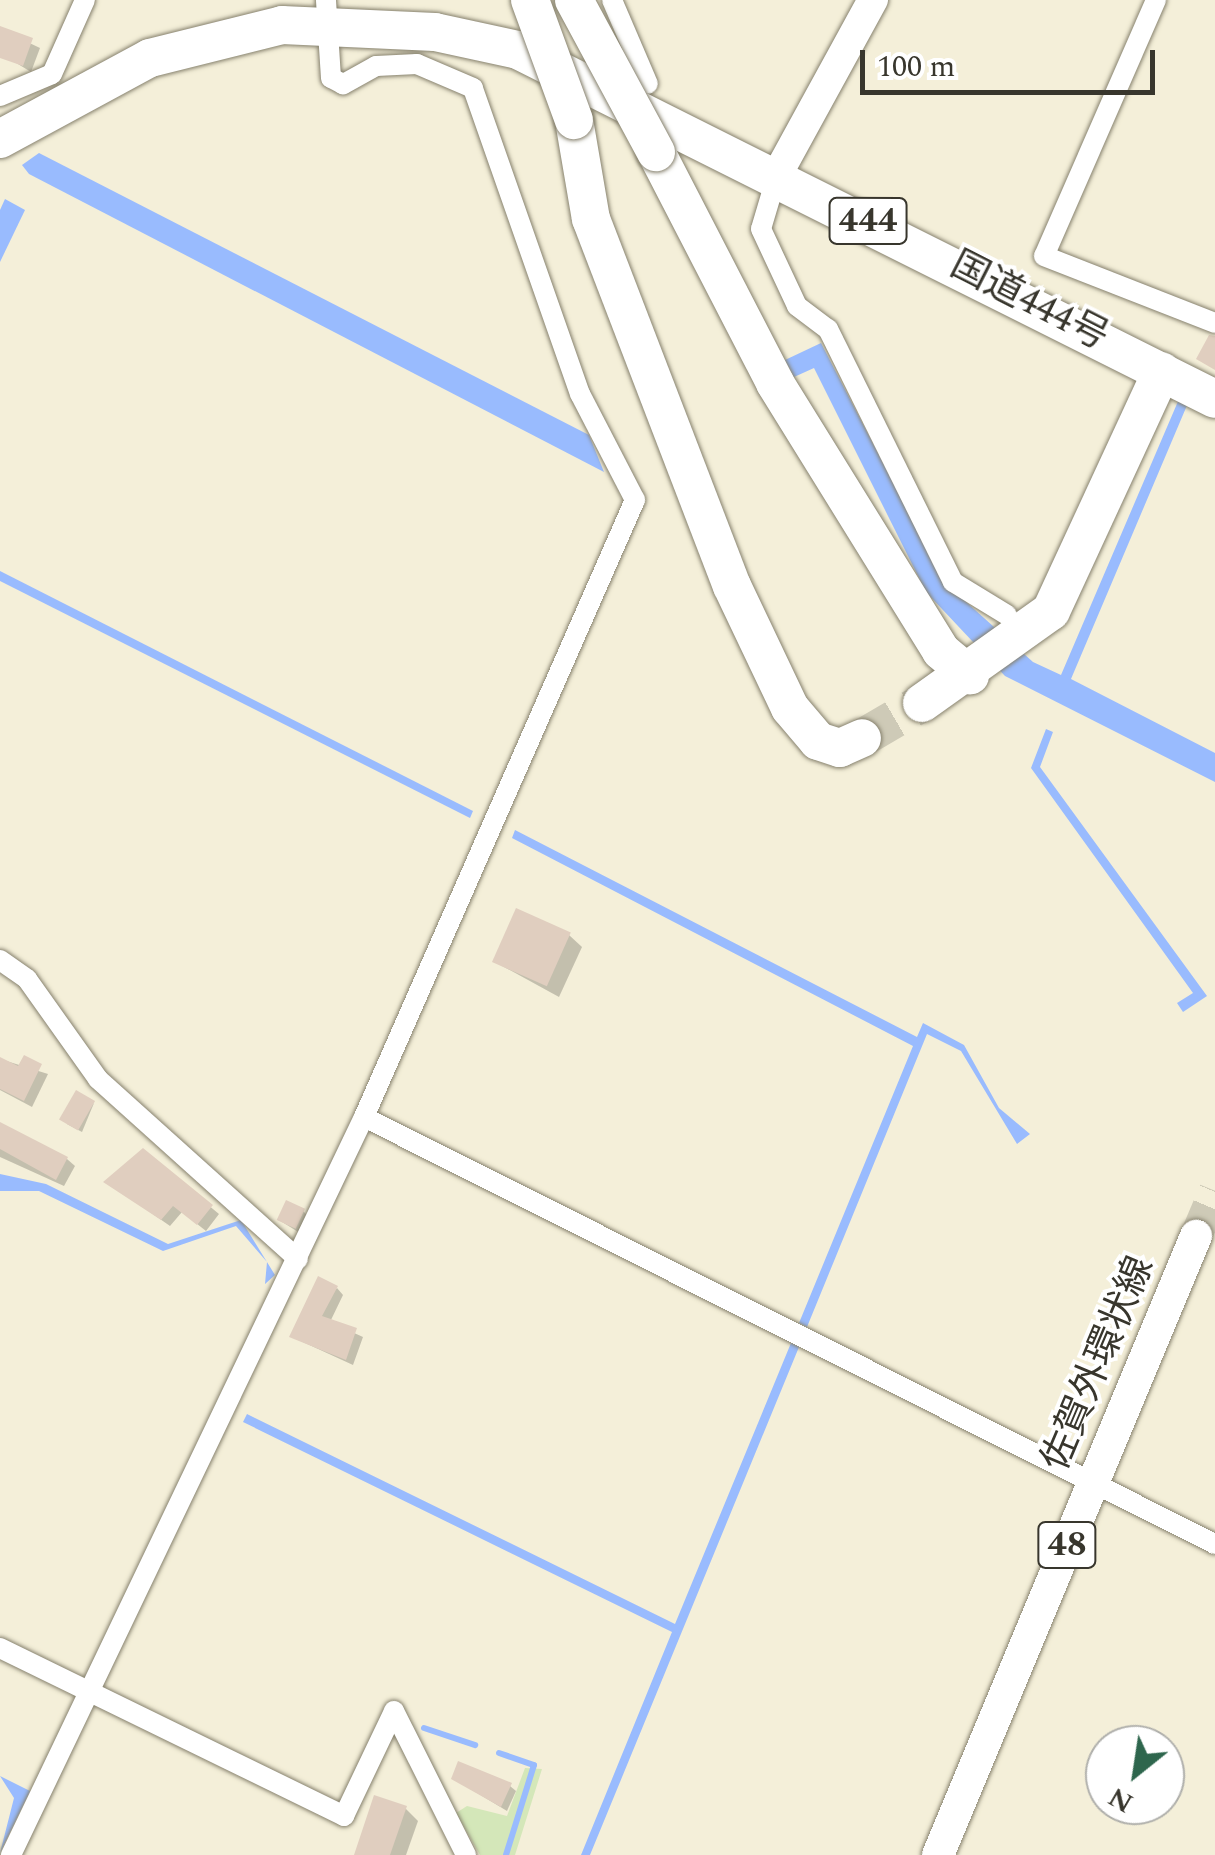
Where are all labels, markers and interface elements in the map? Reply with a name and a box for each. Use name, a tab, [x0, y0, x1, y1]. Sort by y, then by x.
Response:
scale bar	[865, 30, 1160, 92]
text: 100 m	[877, 44, 955, 90]
road number: 444	[828, 191, 908, 251]
street label: 国道444号	[942, 243, 1116, 361]
street label: 佐賀外環状線	[1033, 1250, 1165, 1478]
road number: 48	[1037, 1515, 1097, 1575]
north arrow	[1085, 1725, 1185, 1825]
text: N	[1100, 1775, 1141, 1824]

